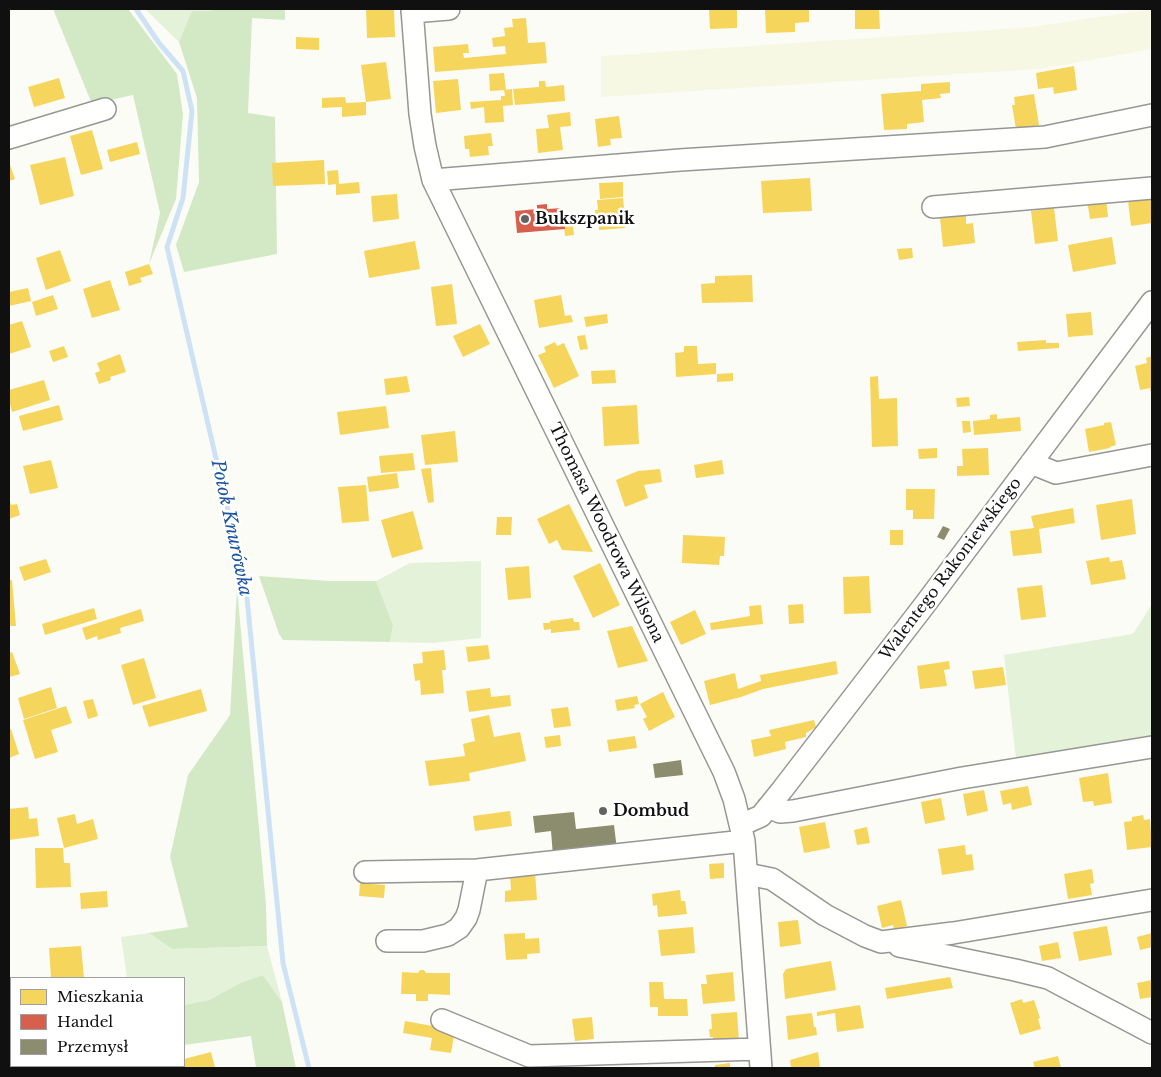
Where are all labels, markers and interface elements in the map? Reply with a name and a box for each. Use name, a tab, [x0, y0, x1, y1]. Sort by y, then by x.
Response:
place label: Bukszpanik	[535, 209, 635, 229]
marker: Bukszpanik	[519, 213, 531, 225]
street label: Thomasa Woodrowa Wilsona	[544, 420, 668, 646]
water label: Potok Knurówka	[206, 458, 256, 598]
street label: Walentego Rakoniewskiego	[876, 474, 1026, 664]
place label: Dombud	[613, 801, 689, 821]
marker: Dombud	[597, 805, 609, 817]
legend	[10, 977, 185, 1067]
text: Mieszkania	[57, 987, 144, 1006]
text: Handel	[57, 1012, 113, 1031]
text: Przemysł	[57, 1037, 128, 1056]

